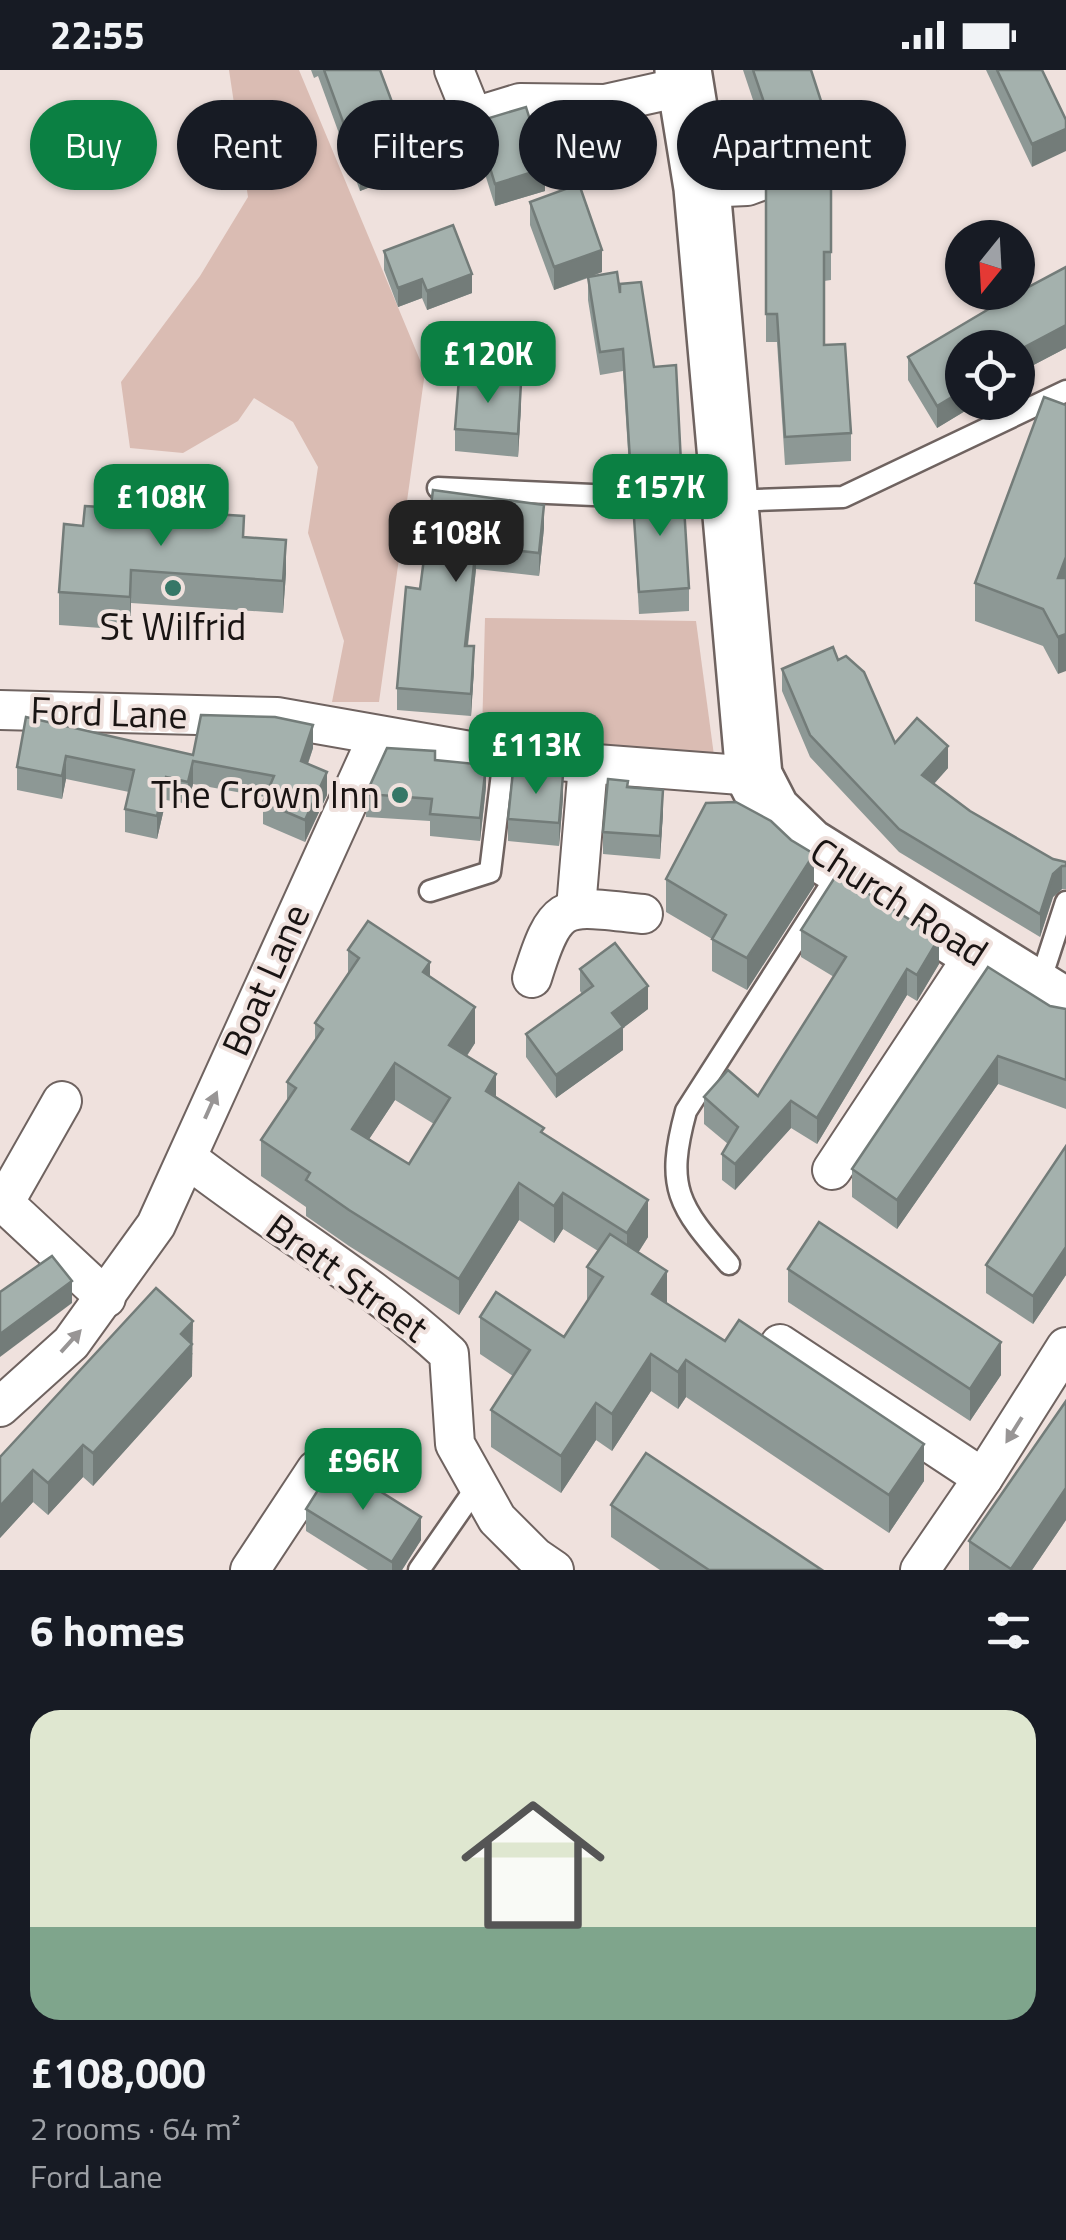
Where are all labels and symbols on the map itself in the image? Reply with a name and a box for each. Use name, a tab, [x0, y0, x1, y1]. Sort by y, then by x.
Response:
north arrow	[945, 220, 1035, 310]
pin: £120K	[418, 321, 558, 406]
pin: £157K	[590, 454, 730, 539]
pin: £108K	[91, 464, 231, 549]
pin: £108K	[386, 500, 526, 585]
marker: St Wilfrid	[162, 577, 184, 599]
place label: St Wilfrid	[100, 597, 246, 655]
street label: Ford Lane	[29, 680, 189, 744]
pin: £113K	[466, 712, 606, 797]
place label: The Crown Inn	[151, 765, 380, 823]
marker: The Crown Inn	[389, 784, 411, 806]
street label: Church Road	[799, 822, 1000, 980]
street label: Boat Lane	[206, 894, 324, 1065]
one-way arrow	[203, 1090, 219, 1120]
street label: Brett Street	[254, 1198, 441, 1356]
one-way arrow	[59, 1329, 82, 1353]
one-way arrow	[1006, 1416, 1023, 1444]
pin: £96K	[304, 1428, 422, 1513]

